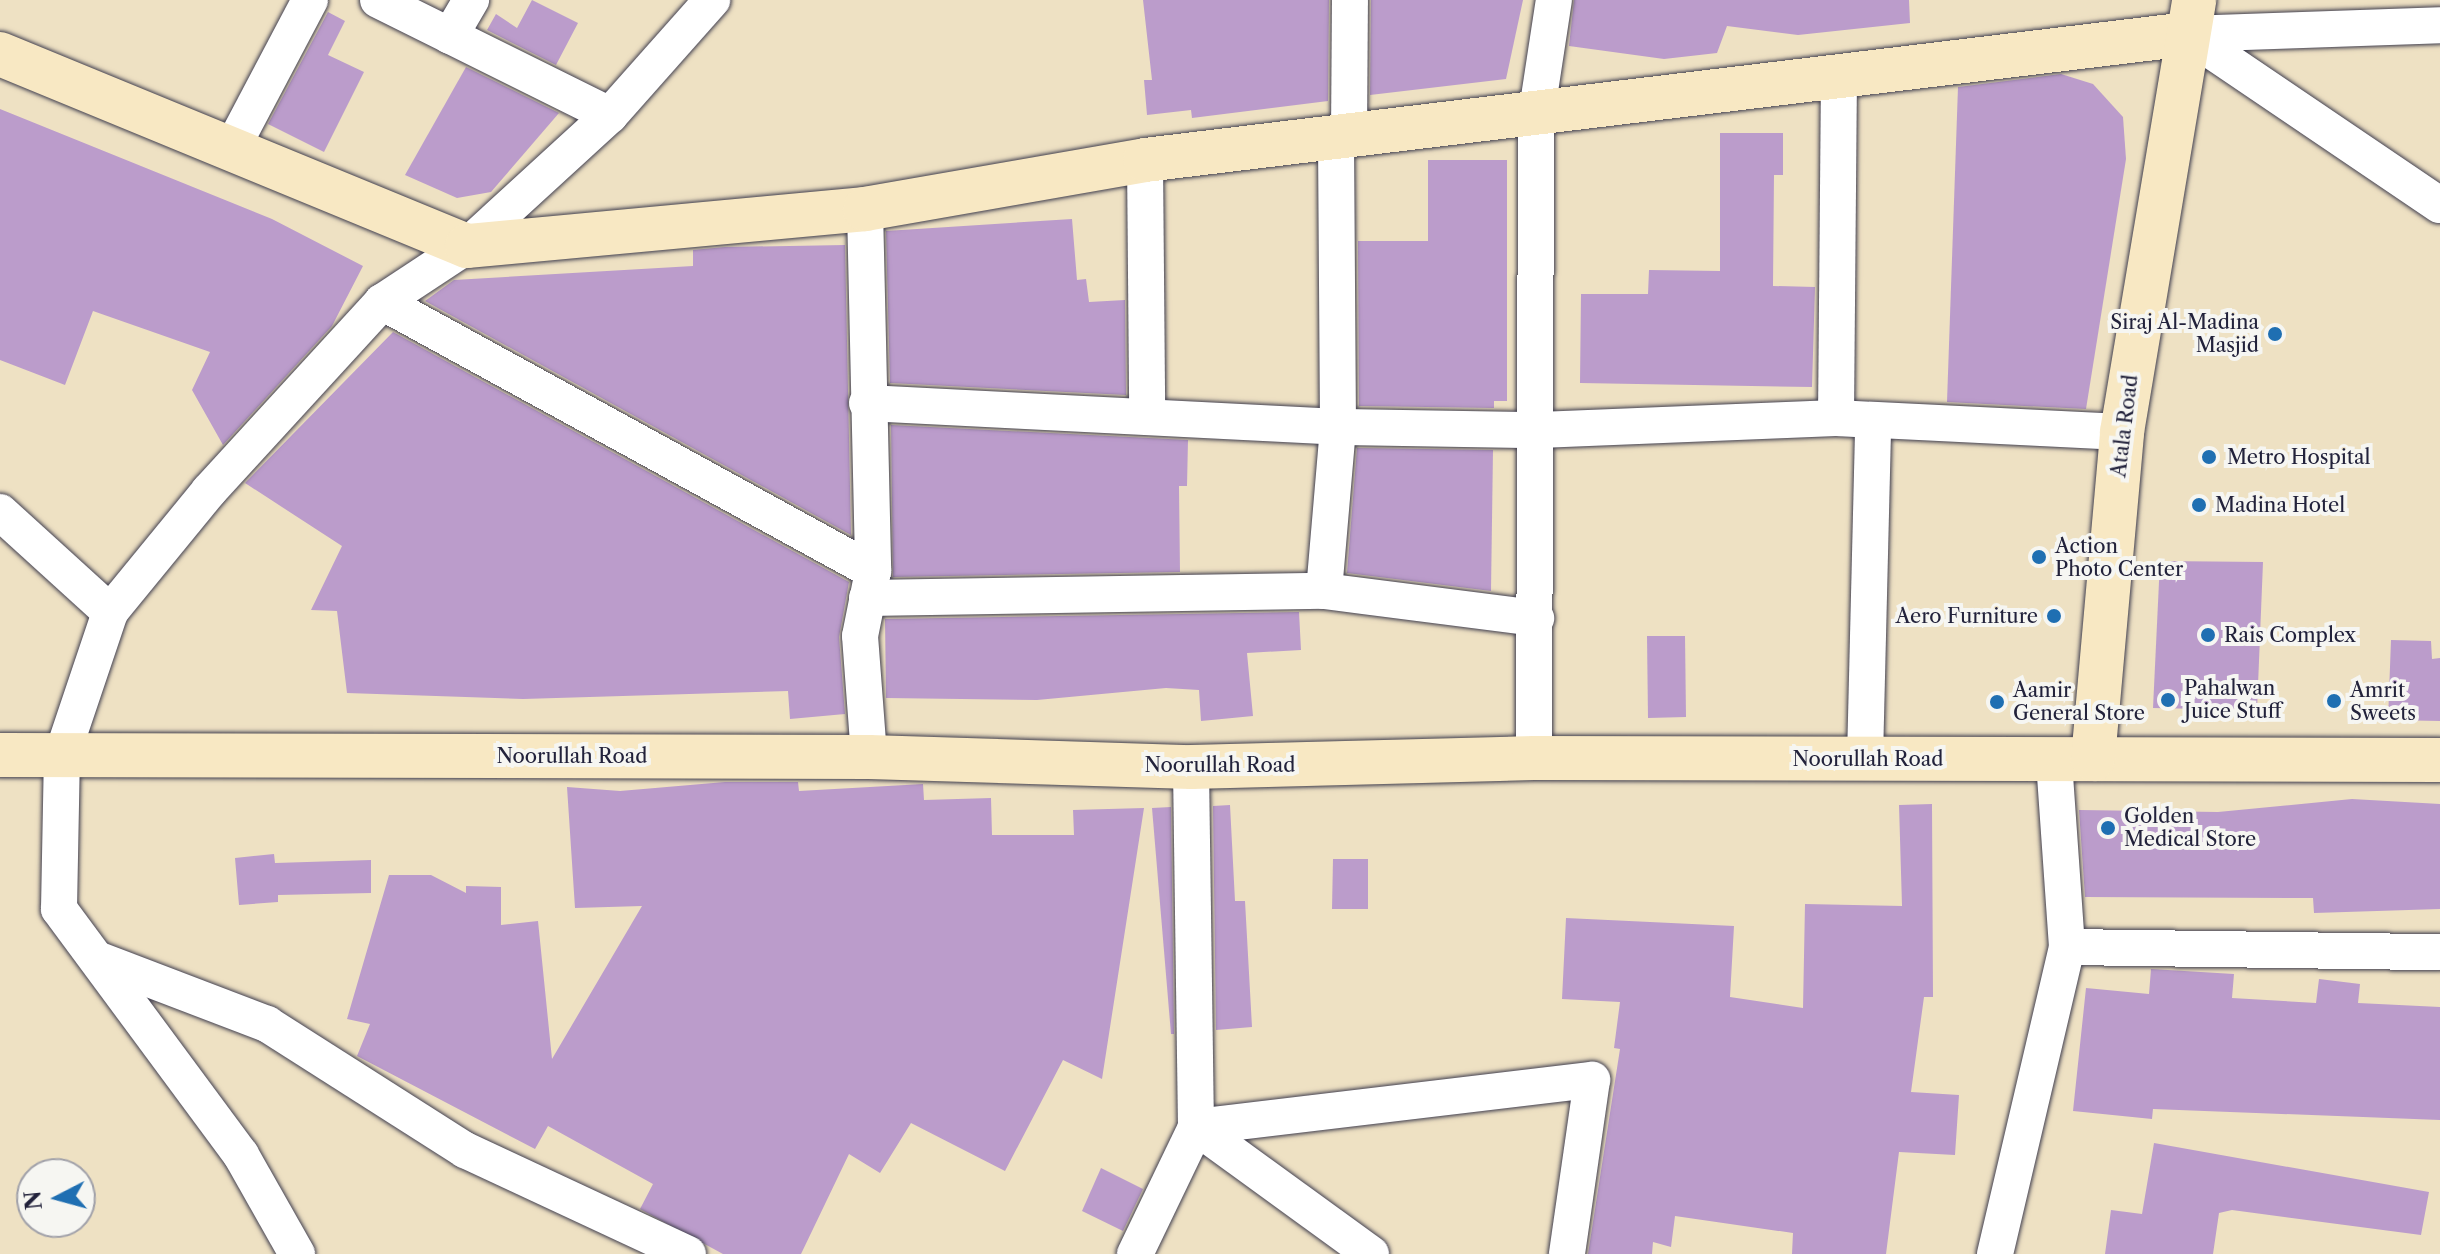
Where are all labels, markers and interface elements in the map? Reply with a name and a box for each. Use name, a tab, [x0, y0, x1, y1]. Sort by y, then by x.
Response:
place label: Siraj Al-Madina Masjid	[2109, 310, 2259, 357]
marker: Siraj Al-Madina Masjid	[2266, 325, 2284, 343]
street label: Atala Road	[2107, 373, 2143, 479]
place label: Metro Hospital	[2227, 445, 2370, 469]
marker: Metro Hospital	[2198, 446, 2220, 468]
place label: Madina Hotel	[2215, 493, 2345, 517]
marker: Madina Hotel	[2190, 496, 2208, 514]
place label: Action Photo Center	[2055, 534, 2183, 581]
marker: Action Photo Center	[2030, 548, 2048, 566]
place label: Aero Furniture	[1895, 604, 2038, 628]
marker: Aero Furniture	[2045, 607, 2063, 625]
place label: Rais Complex	[2224, 623, 2356, 647]
marker: Rais Complex	[2199, 626, 2217, 644]
place label: Pahalwan Juice Stuff	[2184, 676, 2281, 723]
place label: Aamir General Store	[2013, 678, 2145, 725]
place label: Amrit Sweets	[2350, 678, 2416, 725]
marker: Pahalwan Juice Stuff	[2159, 691, 2177, 709]
marker: Amrit Sweets	[2325, 692, 2343, 710]
marker: Aamir General Store	[1988, 693, 2006, 711]
street label: Noorullah Road	[496, 744, 648, 768]
street label: Noorullah Road	[1792, 747, 1944, 771]
street label: Noorullah Road	[1144, 753, 1296, 777]
place label: Golden Medical Store	[2124, 804, 2256, 851]
marker: Golden Medical Store	[2099, 819, 2117, 837]
north arrow	[16, 1158, 96, 1238]
text: N	[19, 1189, 48, 1211]

